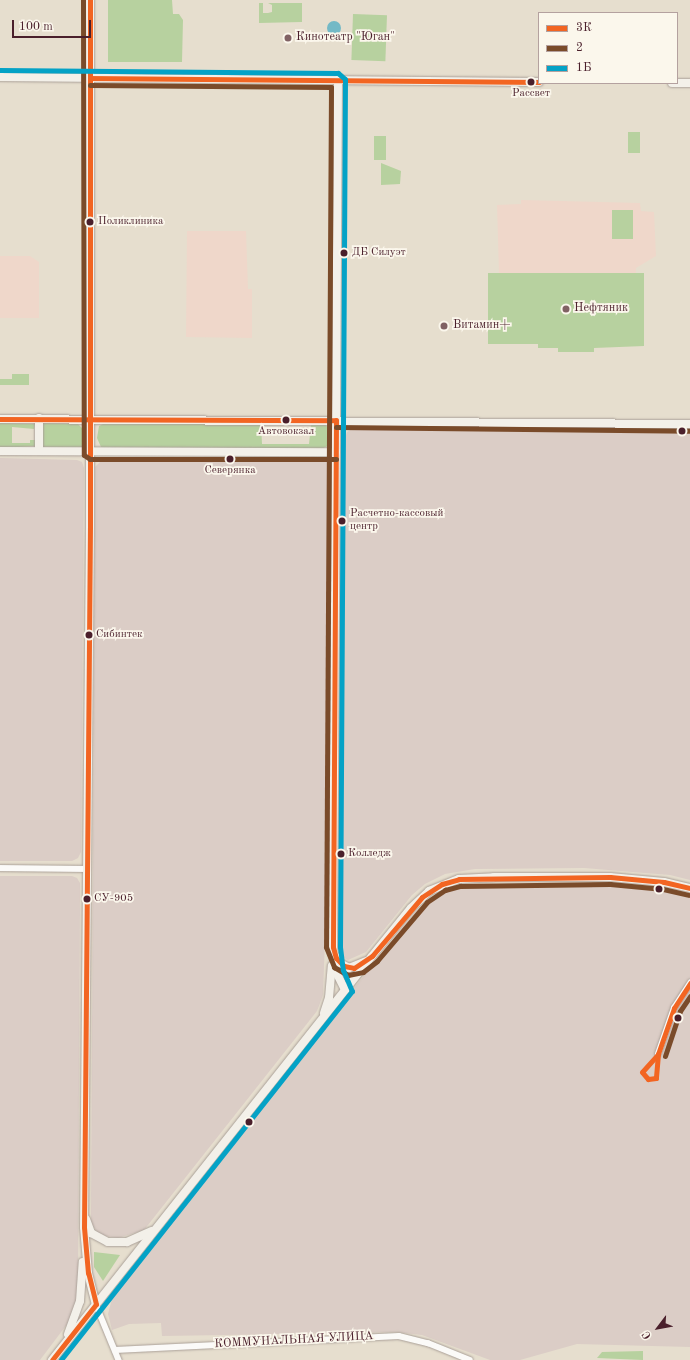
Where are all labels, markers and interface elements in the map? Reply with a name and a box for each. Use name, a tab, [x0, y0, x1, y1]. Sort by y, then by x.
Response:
scale bar	[14, 12, 93, 38]
legend	[538, 12, 678, 84]
text: 100 m	[19, 21, 53, 33]
text: 3К	[576, 22, 592, 34]
place label: Кинотеатр "Юган"	[296, 31, 395, 45]
marker: Кинотеатр "Юган"	[283, 33, 293, 43]
text: 2	[576, 42, 583, 54]
text: 1Б	[576, 62, 591, 74]
marker: Рассвет	[526, 77, 536, 87]
place label: Рассвет	[512, 87, 550, 101]
place label: Поликлиника	[98, 215, 163, 229]
marker: Поликлиника	[85, 217, 95, 227]
place label: ДБ Силуэт	[352, 246, 406, 260]
marker: ДБ Силуэт	[339, 248, 349, 258]
place label: Нефтяник	[574, 302, 628, 316]
marker: Нефтяник	[561, 304, 571, 314]
place label: Витамин+	[453, 319, 511, 333]
marker: Витамин+	[438, 320, 450, 332]
marker: Автовокзал	[281, 415, 291, 425]
place label: Автовокзал	[258, 425, 314, 439]
unlabelled marker	[677, 426, 687, 436]
marker: Северянка	[225, 454, 235, 464]
place label: Северянка	[204, 464, 256, 478]
place label: Расчетно-кассовый центр	[350, 508, 443, 534]
marker: Расчетно-кассовый центр	[337, 516, 347, 526]
place label: Сибинтек	[96, 628, 142, 642]
marker: Сибинтек	[84, 630, 94, 640]
place label: Колледж	[348, 847, 391, 861]
marker: Колледж	[336, 849, 346, 859]
unlabelled marker	[654, 884, 664, 894]
place label: СУ-905	[94, 892, 133, 906]
marker: СУ-905	[82, 894, 92, 904]
unlabelled marker	[673, 1013, 683, 1023]
unlabelled marker	[244, 1117, 254, 1127]
north arrow	[638, 1308, 678, 1348]
text: С	[641, 1329, 654, 1341]
street label: КОММУНАЛЬНАЯ УЛИЦА	[214, 1330, 374, 1352]

